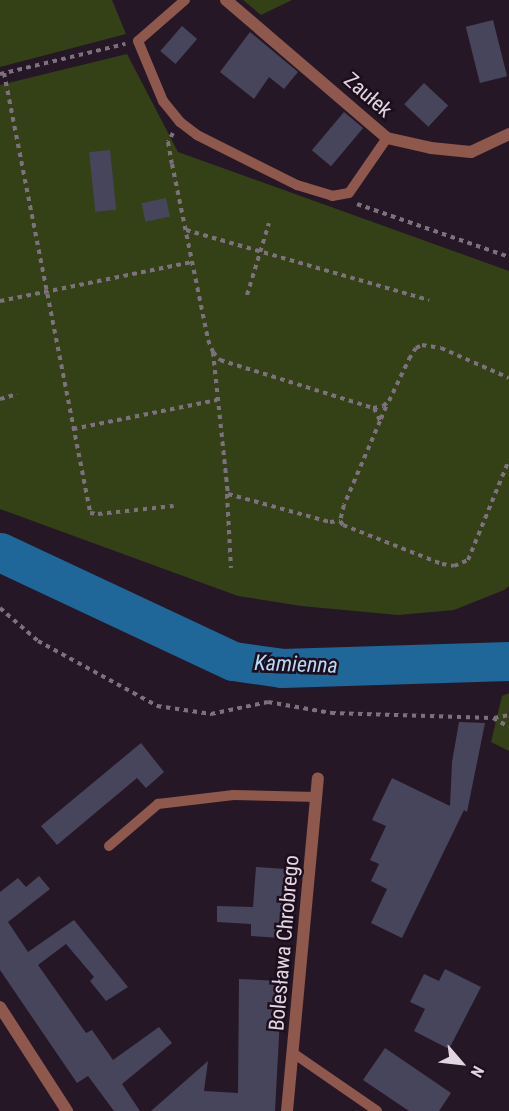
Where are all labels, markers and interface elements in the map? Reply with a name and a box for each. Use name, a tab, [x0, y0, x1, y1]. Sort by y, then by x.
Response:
street label: Zaułek	[339, 67, 397, 123]
water label: Kamienna	[254, 649, 338, 679]
street label: Bolesława Chrobrego	[264, 854, 304, 1032]
north arrow	[431, 1033, 491, 1093]
text: N	[467, 1063, 488, 1080]

